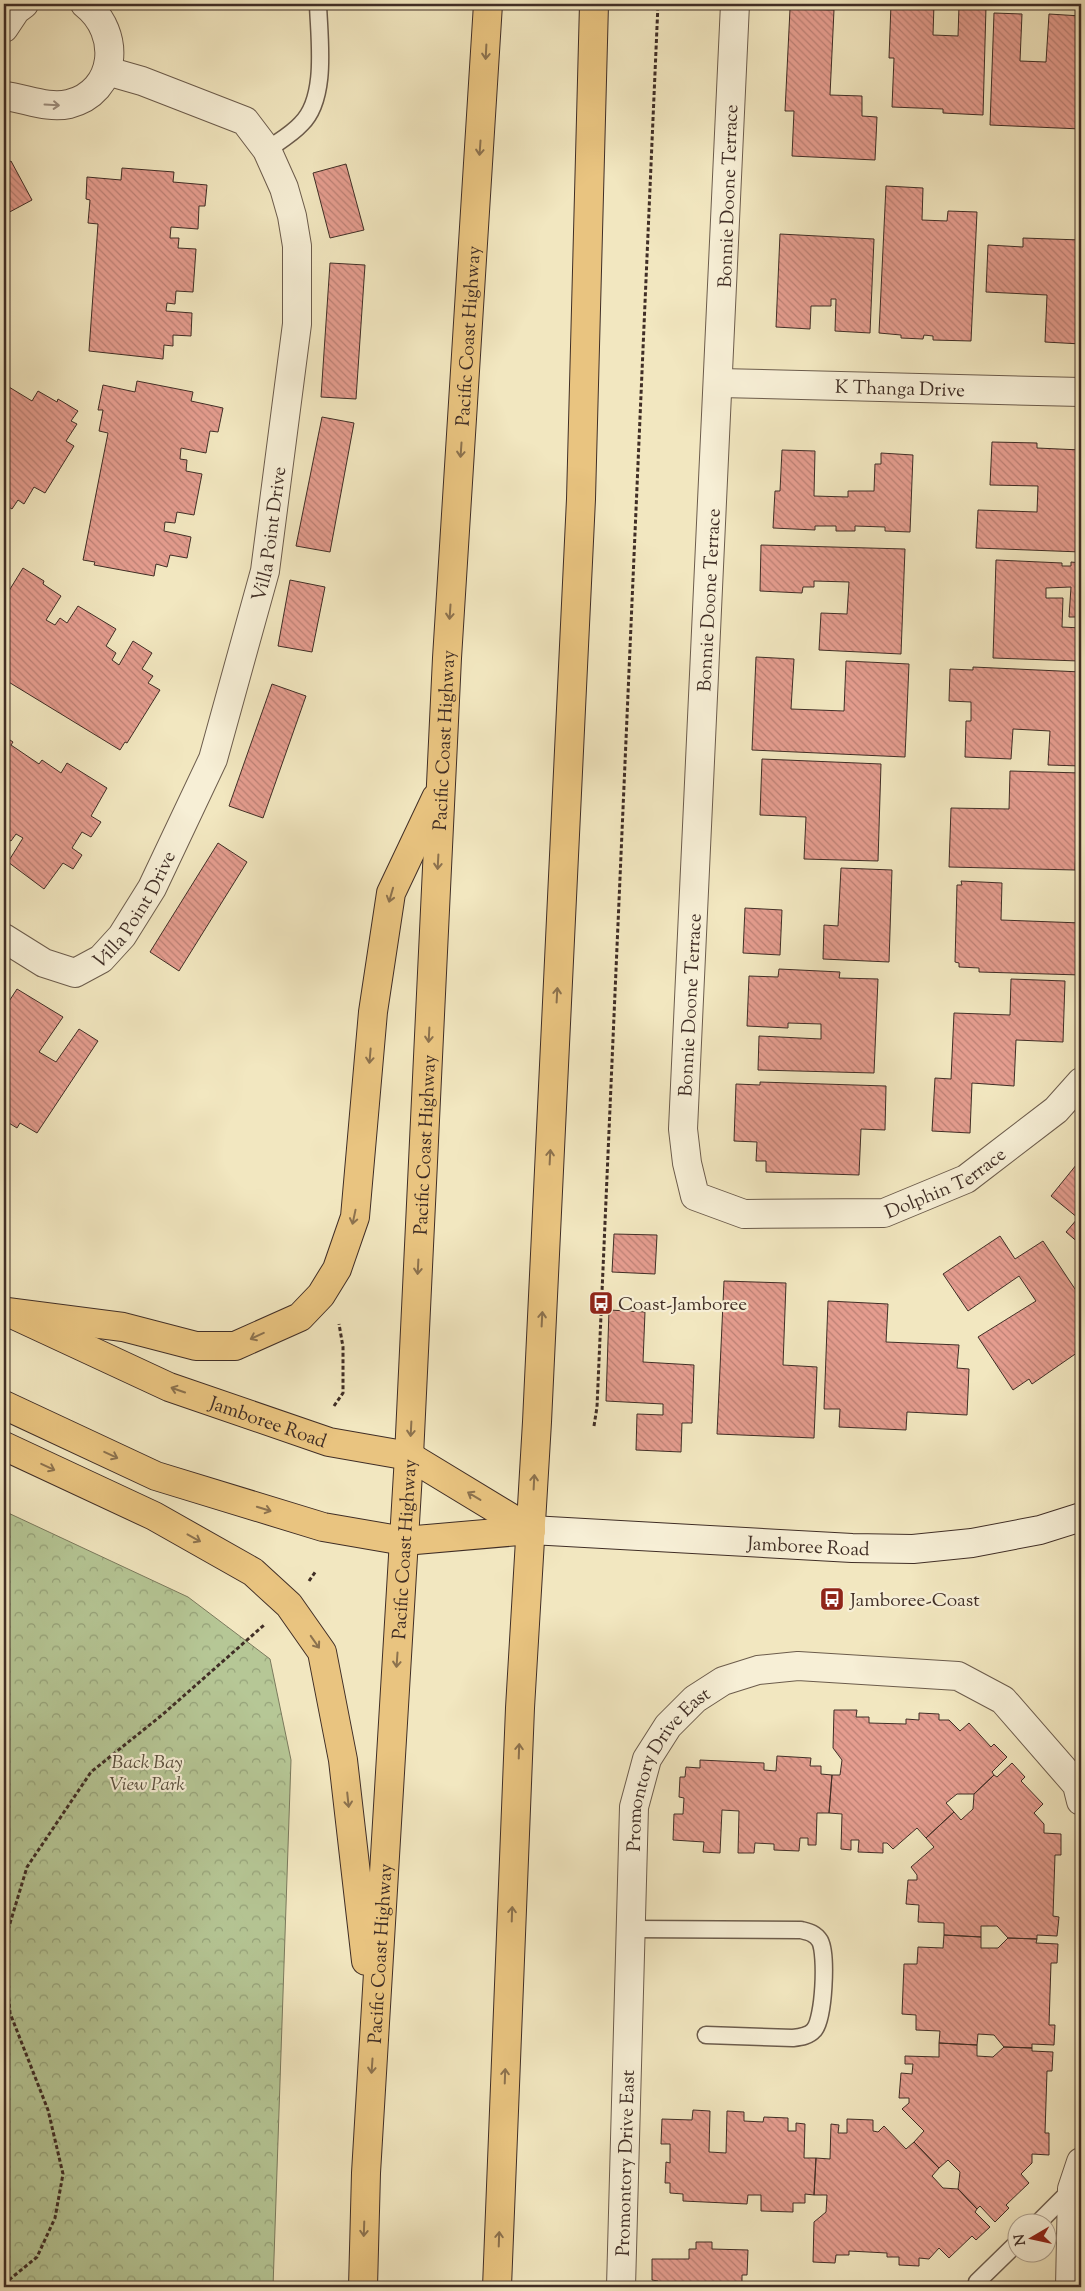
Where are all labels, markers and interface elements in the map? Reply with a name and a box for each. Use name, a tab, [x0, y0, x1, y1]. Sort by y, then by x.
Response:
one-way arrow	[481, 43, 490, 59]
one-way arrow	[43, 100, 59, 109]
street label: Bonnie Doone Terrace	[713, 104, 746, 288]
one-way arrow	[476, 140, 485, 156]
street label: Pacific Coast Highway	[451, 244, 489, 427]
street label: K Thanga Drive	[835, 375, 965, 405]
one-way arrow	[456, 442, 465, 458]
street label: Villa Point Drive	[246, 465, 294, 605]
street label: Bonnie Doone Terrace	[692, 508, 729, 692]
one-way arrow	[446, 604, 455, 620]
street label: Pacific Coast Highway	[428, 649, 464, 831]
street label: Villa Point Drive	[88, 847, 184, 977]
one-way arrow	[433, 854, 442, 870]
one-way arrow	[386, 887, 396, 903]
street label: Bonnie Doone Terrace	[673, 913, 710, 1097]
one-way arrow	[553, 987, 562, 1003]
one-way arrow	[425, 1027, 434, 1043]
one-way arrow	[365, 1047, 374, 1063]
street label: Pacific Coast Highway	[409, 1053, 444, 1236]
street label: Dolphin Terrace	[881, 1142, 1013, 1227]
one-way arrow	[545, 1149, 554, 1165]
one-way arrow	[349, 1209, 358, 1225]
one-way arrow	[414, 1259, 423, 1275]
bus stop icon: Coast-Jamboree	[588, 1290, 614, 1316]
place label: Coast-Jamboree	[618, 1292, 747, 1319]
one-way arrow	[537, 1312, 547, 1328]
one-way arrow	[250, 1332, 265, 1342]
one-way arrow	[171, 1385, 186, 1394]
street label: Jamboree Road	[204, 1391, 330, 1456]
one-way arrow	[406, 1421, 415, 1437]
one-way arrow	[103, 1451, 118, 1460]
street label: Pacific Coast Highway	[387, 1458, 425, 1640]
one-way arrow	[40, 1463, 55, 1472]
one-way arrow	[529, 1474, 538, 1490]
one-way arrow	[468, 1490, 482, 1500]
one-way arrow	[256, 1505, 272, 1514]
street label: Jamboree Road	[746, 1531, 870, 1564]
one-way arrow	[186, 1534, 200, 1544]
bus stop icon: Jamboree-Coast	[819, 1586, 845, 1612]
place label: Jamboree-Coast	[849, 1588, 980, 1615]
one-way arrow	[310, 1635, 320, 1649]
one-way arrow	[393, 1651, 402, 1667]
street label: Promontory Drive East	[622, 1681, 717, 1852]
one-way arrow	[514, 1744, 523, 1760]
park label: Back Bay View Park	[109, 1750, 185, 1799]
one-way arrow	[343, 1792, 353, 1808]
street label: Pacific Coast Highway	[363, 1862, 401, 2045]
one-way arrow	[507, 1906, 517, 1922]
one-way arrow	[368, 2058, 377, 2074]
one-way arrow	[501, 2068, 510, 2084]
street label: Promontory Drive East	[611, 2069, 643, 2257]
north arrow	[1008, 2214, 1058, 2264]
one-way arrow	[360, 2220, 369, 2236]
one-way arrow	[494, 2231, 503, 2247]
text: N	[1010, 2233, 1032, 2247]

